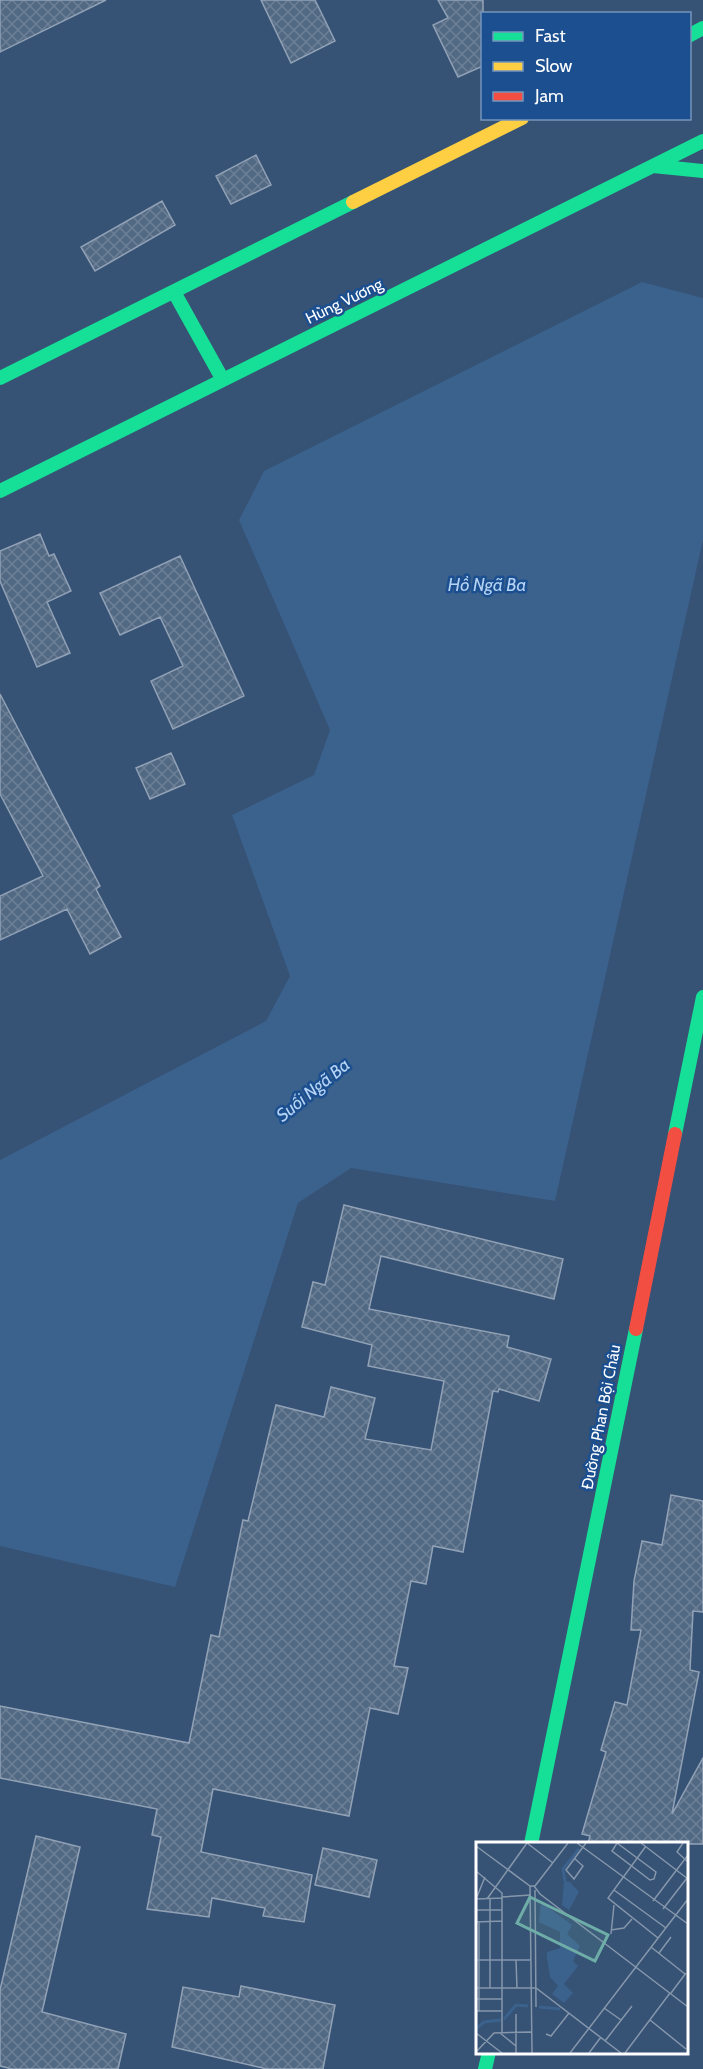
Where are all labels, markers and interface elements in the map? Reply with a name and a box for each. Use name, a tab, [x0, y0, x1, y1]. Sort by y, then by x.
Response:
legend	[481, 12, 691, 120]
text: Fast	[535, 25, 566, 47]
text: Slow	[535, 55, 572, 77]
text: Jam	[534, 85, 564, 107]
street label: Hùng Vương	[302, 274, 387, 328]
water label: Hồ Ngã Ba	[448, 574, 526, 596]
water label: Suối Ngã Ba	[272, 1054, 354, 1126]
street label: Đường Phan Bội Châu	[578, 1343, 624, 1491]
inset map	[476, 1842, 688, 2054]

